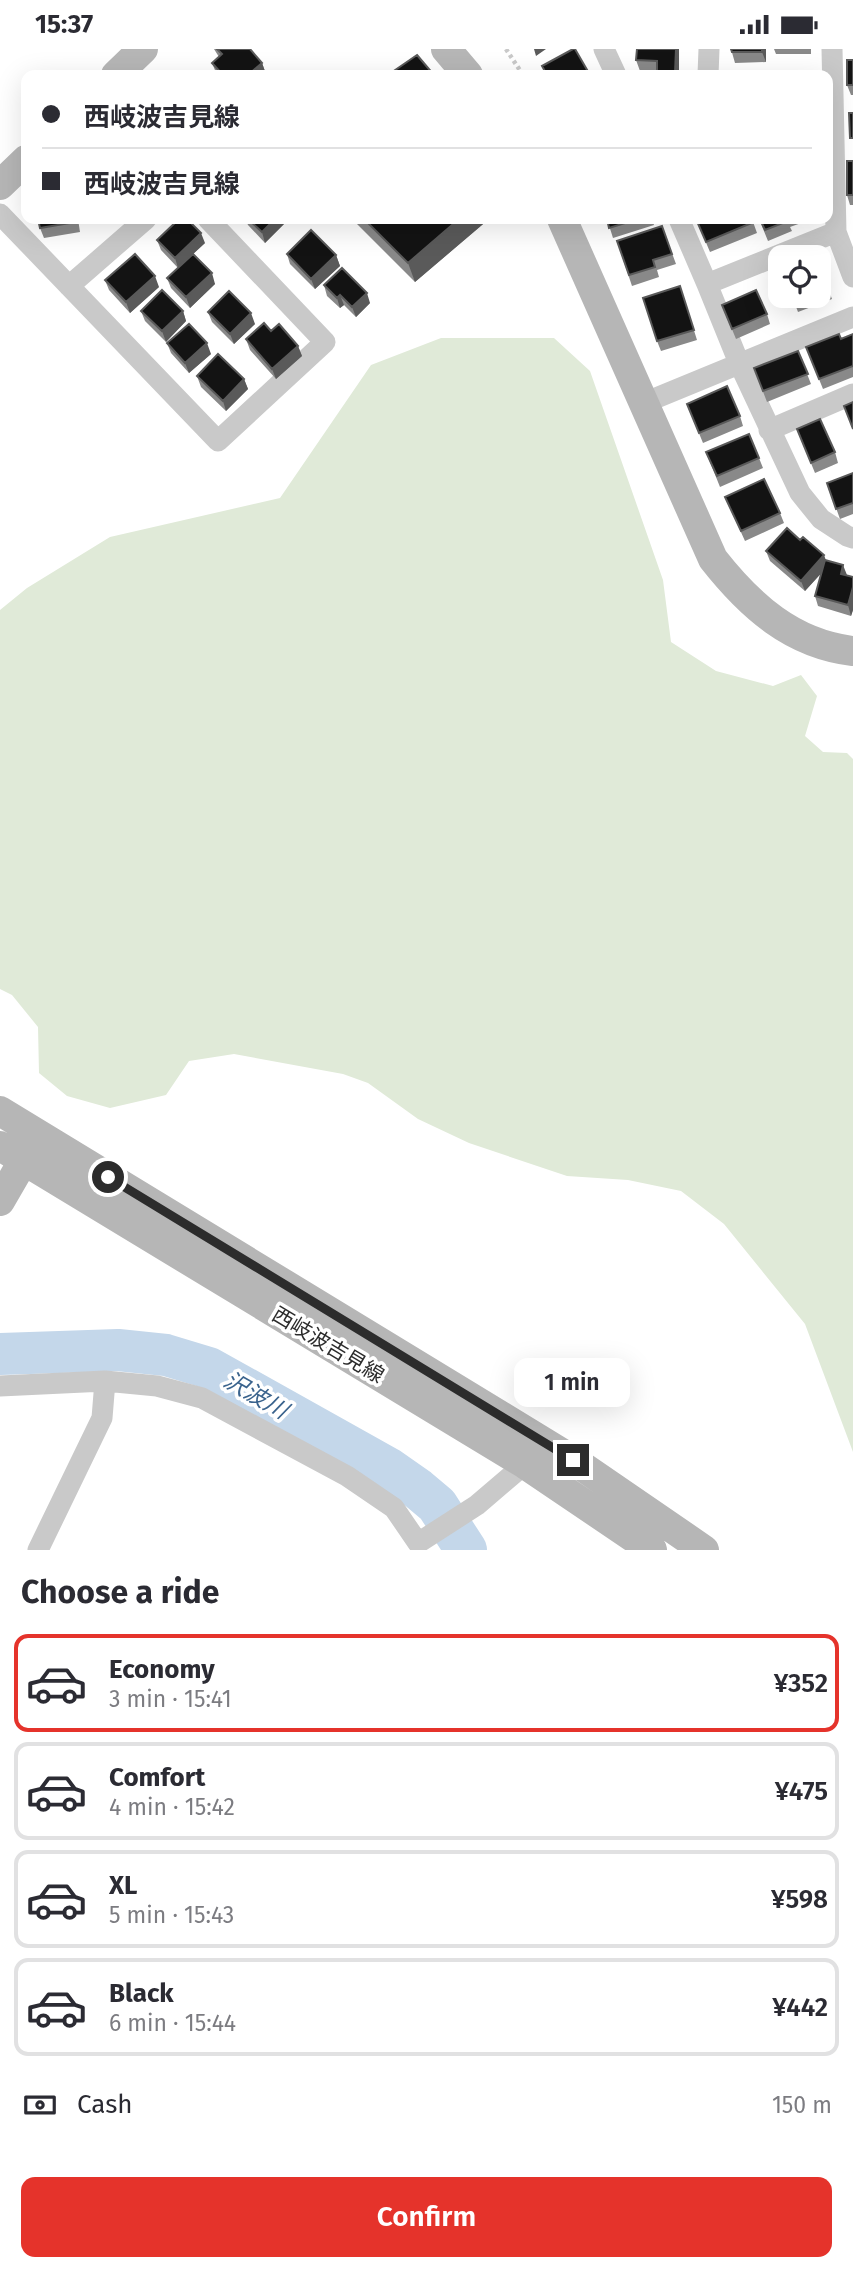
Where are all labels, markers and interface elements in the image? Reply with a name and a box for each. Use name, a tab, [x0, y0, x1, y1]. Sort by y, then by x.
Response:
text: 15:37	[35, 9, 93, 40]
text: 西岐波吉見線	[84, 102, 240, 133]
text: 西岐波吉見線	[84, 169, 240, 200]
map controls	[768, 245, 831, 308]
button: locate	[768, 245, 831, 308]
route start	[92, 1161, 124, 1193]
street label: 西岐波吉見線	[267, 1301, 389, 1389]
callout: 1 min	[515, 1359, 631, 1407]
water label: 沢波川	[219, 1366, 295, 1426]
text: 1 min	[544, 1368, 600, 1396]
route end	[557, 1444, 589, 1476]
text: Choose a ride	[21, 1573, 219, 1611]
icon: car	[25, 1652, 88, 1715]
text: Economy	[109, 1654, 215, 1685]
text: ¥352	[774, 1668, 828, 1699]
text: 3 min · 15:41	[109, 1685, 232, 1713]
icon: car	[25, 1760, 88, 1823]
text: Comfort	[109, 1762, 205, 1793]
text: ¥475	[775, 1776, 828, 1807]
text: 4 min · 15:42	[109, 1793, 235, 1821]
icon: car	[25, 1868, 88, 1931]
text: XL	[109, 1870, 137, 1901]
text: ¥598	[771, 1884, 828, 1915]
text: 5 min · 15:43	[109, 1901, 234, 1929]
icon: car	[25, 1976, 88, 2039]
text: Black	[109, 1978, 174, 2009]
text: ¥442	[772, 1992, 828, 2023]
text: 6 min · 15:44	[109, 2009, 236, 2037]
icon: cash	[21, 2086, 59, 2124]
text: Cash	[77, 2089, 133, 2120]
text: 150 m	[772, 2091, 832, 2119]
button: Confirm	[21, 2177, 832, 2257]

